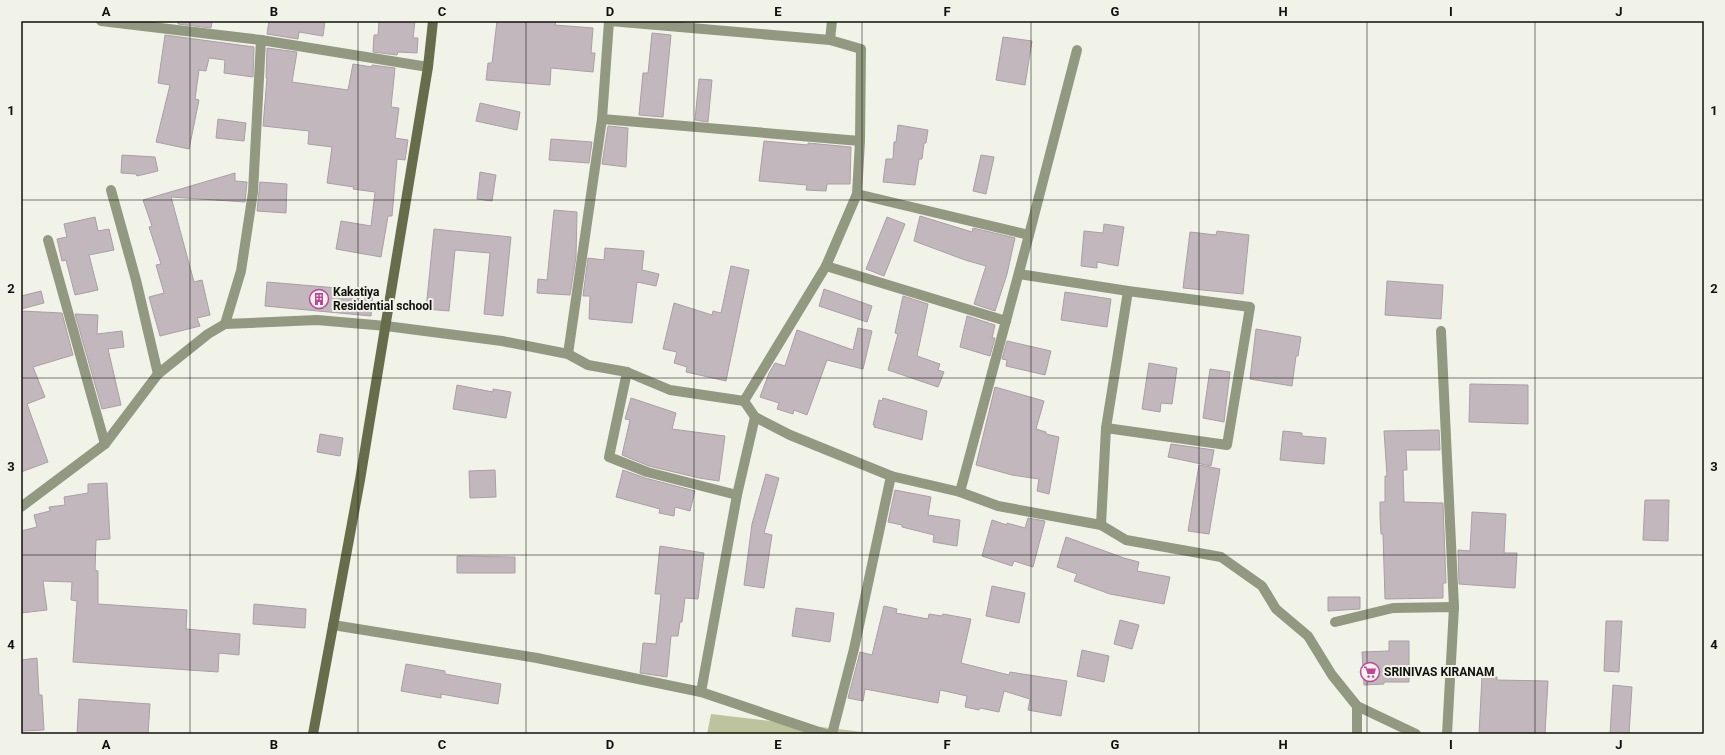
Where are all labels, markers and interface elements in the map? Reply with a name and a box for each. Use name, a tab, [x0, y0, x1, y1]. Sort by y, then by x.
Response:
text: A	[102, 4, 111, 19]
text: B	[270, 4, 278, 19]
text: C	[438, 4, 447, 19]
text: D	[606, 4, 614, 19]
text: E	[774, 4, 782, 19]
text: F	[943, 4, 951, 19]
text: G	[1111, 4, 1120, 19]
text: H	[1278, 4, 1288, 19]
text: I	[1449, 4, 1453, 19]
text: J	[1615, 4, 1623, 19]
text: 1	[7, 103, 15, 118]
text: 1	[1710, 103, 1718, 118]
text: 2	[7, 281, 15, 296]
text: 2	[1710, 281, 1718, 296]
place label: Kakatiya Residential school	[333, 285, 432, 313]
building icon: Kakatiya Residential school	[308, 288, 330, 310]
text: 3	[7, 459, 15, 474]
text: 3	[1710, 459, 1718, 474]
text: 4	[7, 637, 15, 652]
text: 4	[1710, 637, 1718, 652]
supermarket icon: SRINIVAS KIRANAM	[1359, 661, 1381, 683]
place label: SRINIVAS KIRANAM	[1384, 665, 1494, 679]
text: A	[102, 737, 111, 752]
text: B	[270, 737, 278, 752]
text: C	[438, 737, 447, 752]
text: D	[606, 737, 614, 752]
text: E	[774, 737, 782, 752]
text: F	[943, 737, 951, 752]
text: G	[1111, 737, 1120, 752]
text: H	[1278, 737, 1288, 752]
text: I	[1449, 737, 1453, 752]
text: J	[1615, 737, 1623, 752]

